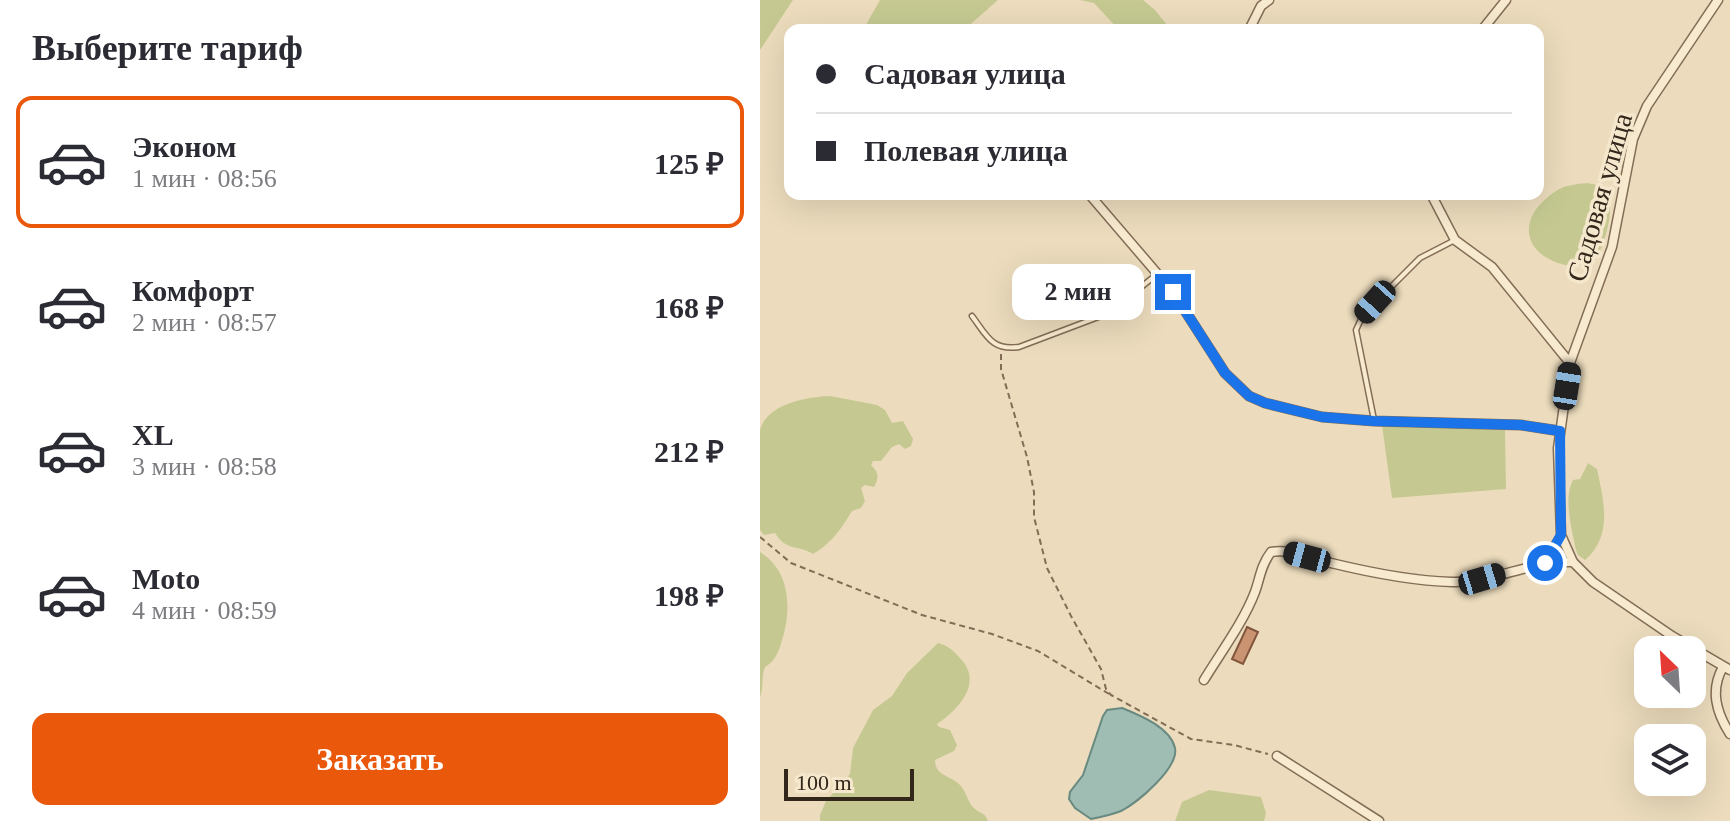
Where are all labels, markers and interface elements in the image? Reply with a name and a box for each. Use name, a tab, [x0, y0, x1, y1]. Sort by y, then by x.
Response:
text: Выберите тариф	[32, 28, 303, 68]
text: Садовая улица	[864, 57, 1066, 90]
street label: Садовая улица	[1561, 109, 1638, 285]
icon: car	[36, 126, 108, 198]
text: Эконом	[132, 130, 236, 163]
text: Полевая улица	[864, 134, 1068, 167]
text: 125 ₽	[654, 147, 724, 180]
text: 1 мин · 08:56	[132, 164, 277, 193]
callout: 2 мин	[1013, 264, 1145, 320]
icon: car	[36, 270, 108, 342]
text: Комфорт	[132, 274, 254, 307]
route end	[1155, 274, 1191, 310]
car	[1350, 276, 1400, 328]
text: 2 мин	[1044, 277, 1112, 306]
text: 168 ₽	[654, 291, 724, 324]
text: 2 мин · 08:57	[132, 308, 277, 337]
car	[1551, 360, 1583, 412]
icon: car	[36, 414, 108, 486]
text: XL	[132, 418, 174, 451]
text: 212 ₽	[654, 435, 724, 468]
text: 3 мин · 08:58	[132, 452, 277, 481]
car	[1281, 539, 1333, 575]
route start	[1527, 545, 1563, 581]
icon: car	[36, 558, 108, 630]
car	[1456, 561, 1508, 597]
text: Moto	[132, 562, 200, 595]
text: 198 ₽	[654, 579, 724, 612]
text: 4 мин · 08:59	[132, 596, 277, 625]
north arrow	[1634, 636, 1706, 708]
map controls	[1634, 636, 1706, 796]
button: Заказать	[32, 713, 728, 805]
button: layers	[1634, 724, 1706, 796]
scale bar	[784, 765, 914, 801]
text: 100 m	[796, 770, 852, 795]

